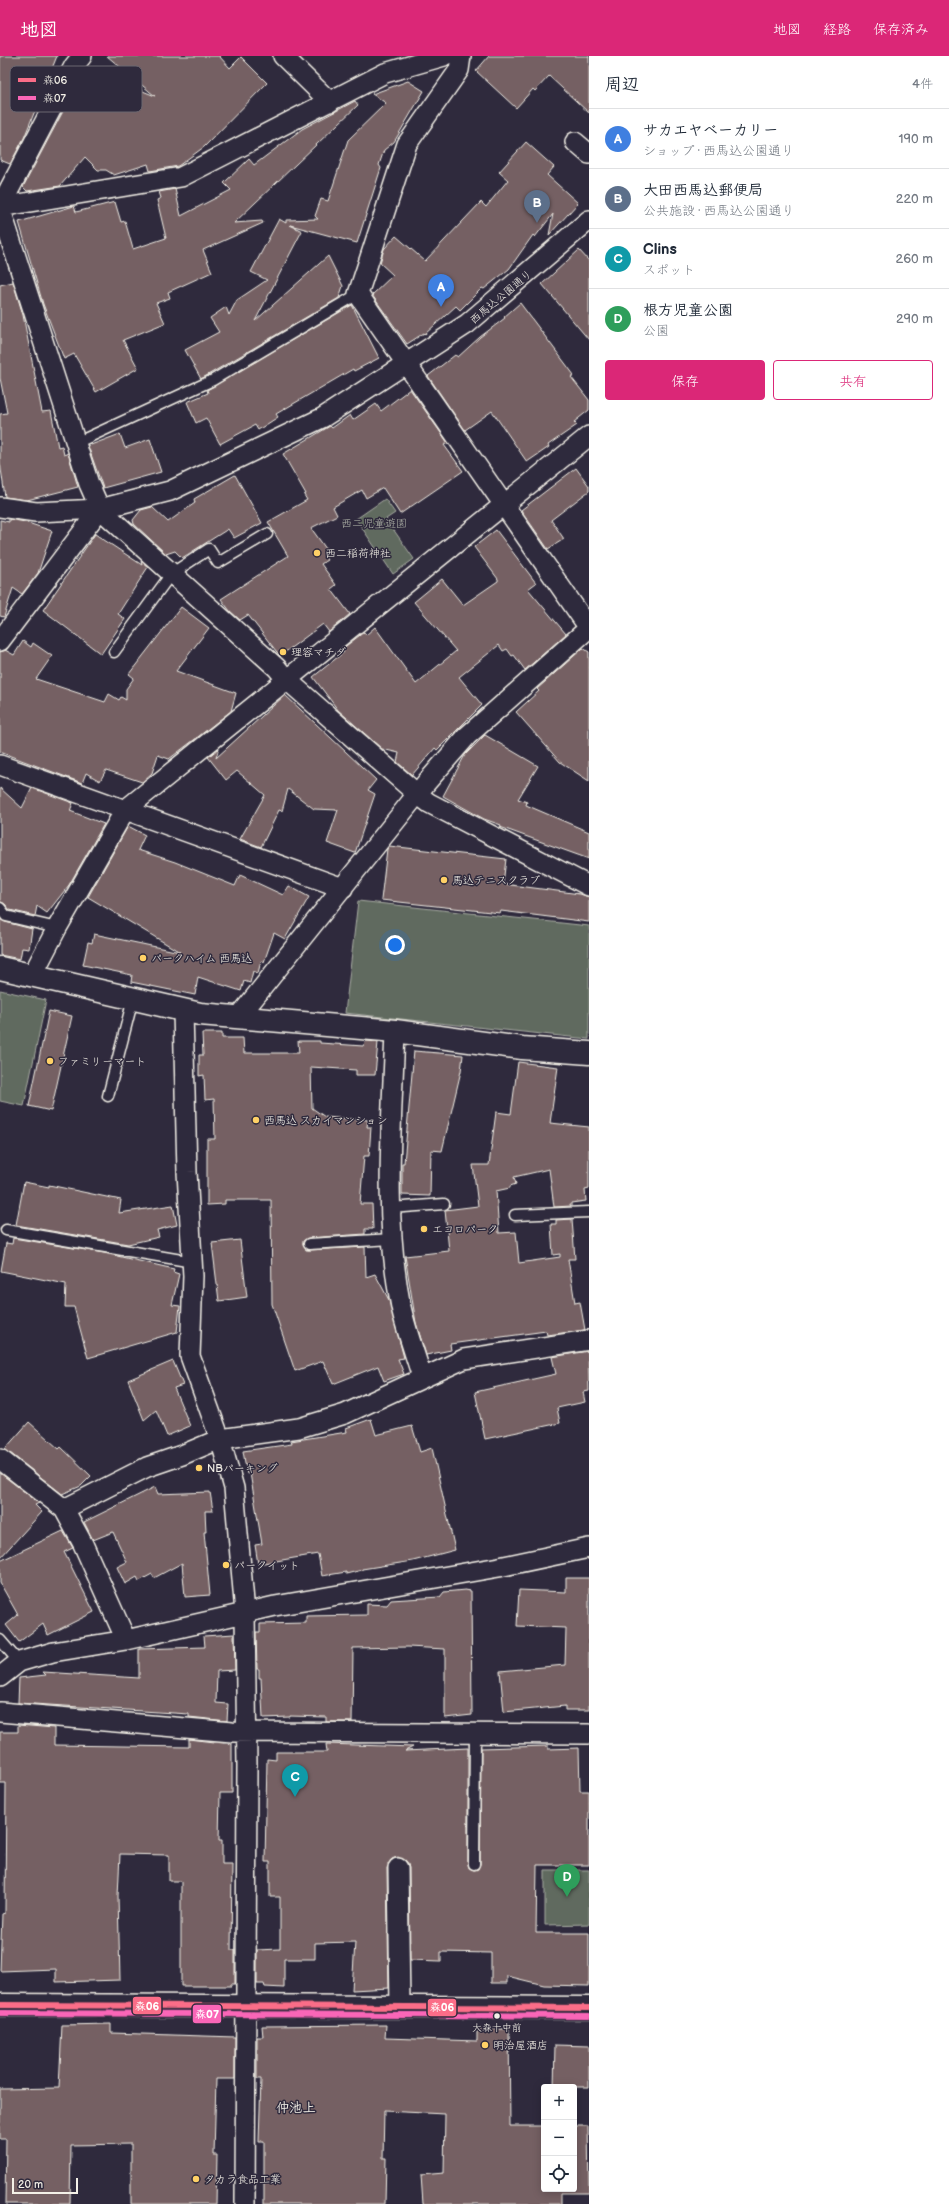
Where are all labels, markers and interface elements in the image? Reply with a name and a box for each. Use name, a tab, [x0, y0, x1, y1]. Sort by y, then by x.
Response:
text: 地図	[20, 19, 58, 42]
text: 地図	[773, 21, 801, 38]
text: 経路	[823, 21, 851, 38]
text: 保存済み	[873, 21, 929, 38]
legend	[10, 66, 142, 112]
text: 森06	[43, 74, 67, 87]
text: 周辺	[605, 75, 639, 95]
text: 4件	[912, 76, 933, 92]
text: 森07	[43, 92, 66, 105]
text: サカエヤベーカリー	[643, 121, 778, 140]
text: A	[614, 131, 622, 147]
text: 190 m	[899, 131, 933, 147]
text: ショップ · 西馬込公園通り	[643, 143, 794, 159]
text: 大田西馬込郵便局	[643, 181, 763, 200]
pin: B	[524, 190, 550, 223]
text: B	[613, 191, 623, 207]
text: 220 m	[896, 191, 933, 207]
text: 公共施設 · 西馬込公園通り	[643, 203, 794, 219]
text: Clins	[643, 240, 677, 259]
text: C	[613, 251, 623, 267]
text: 260 m	[895, 251, 933, 267]
text: スポット	[643, 262, 695, 278]
street label: 西馬込公園通り	[467, 267, 535, 327]
pin: A	[428, 274, 454, 307]
text: 根方児童公園	[643, 301, 733, 320]
text: D	[613, 311, 623, 327]
text: 290 m	[896, 311, 933, 327]
text: 公園	[643, 323, 669, 339]
button: 保存	[605, 360, 765, 400]
button: 共有	[773, 360, 933, 400]
park label: 西二児童遊園	[341, 517, 407, 530]
place label: 西二稲荷神社	[325, 547, 391, 560]
marker: 西二稲荷神社	[312, 548, 322, 558]
place label: 理容マチダ	[291, 646, 346, 659]
marker: 理容マチダ	[278, 647, 288, 657]
place label: 馬込テニスクラブ	[452, 874, 540, 887]
marker: 馬込テニスクラブ	[439, 875, 449, 885]
your location	[385, 935, 405, 955]
place label: パークハイム 西馬込	[151, 952, 252, 965]
marker: パークハイム 西馬込	[138, 953, 148, 963]
place label: ファミリーマート	[58, 1055, 146, 1068]
marker: ファミリーマート	[45, 1056, 55, 1066]
place label: 西馬込 スカイマンション	[264, 1114, 388, 1127]
marker: 西馬込 スカイマンション	[251, 1115, 261, 1125]
place label: エコロパーク	[432, 1223, 498, 1236]
marker: エコロパーク	[419, 1224, 429, 1234]
place label: NBパーキング	[207, 1462, 278, 1475]
marker: NBパーキング	[194, 1463, 204, 1473]
place label: パークイット	[234, 1559, 300, 1572]
marker: パークイット	[221, 1560, 231, 1570]
pin: C	[282, 1764, 308, 1797]
pin: D	[554, 1864, 580, 1897]
line badge: 森06	[132, 1996, 162, 2015]
line badge: 森06	[427, 1998, 457, 2017]
text: 森06	[135, 2000, 160, 2013]
text: 森06	[430, 2001, 455, 2014]
line badge: 森07	[192, 2004, 222, 2024]
text: 森07	[195, 2008, 219, 2021]
marker: 大森十中前	[492, 2011, 502, 2021]
place label: 大森十中前	[472, 2022, 522, 2034]
place label: 明治屋酒店	[493, 2039, 548, 2052]
marker: 明治屋酒店	[480, 2040, 490, 2050]
map controls	[541, 2084, 577, 2192]
button: +	[541, 2084, 577, 2120]
district label: 仲池上	[276, 2100, 316, 2116]
button: −	[541, 2120, 577, 2156]
button: locate	[541, 2156, 577, 2192]
place label: タカラ食品工業	[204, 2173, 281, 2186]
marker: タカラ食品工業	[191, 2174, 201, 2184]
scale bar	[12, 2176, 78, 2195]
text: 20 m	[18, 2178, 43, 2191]

